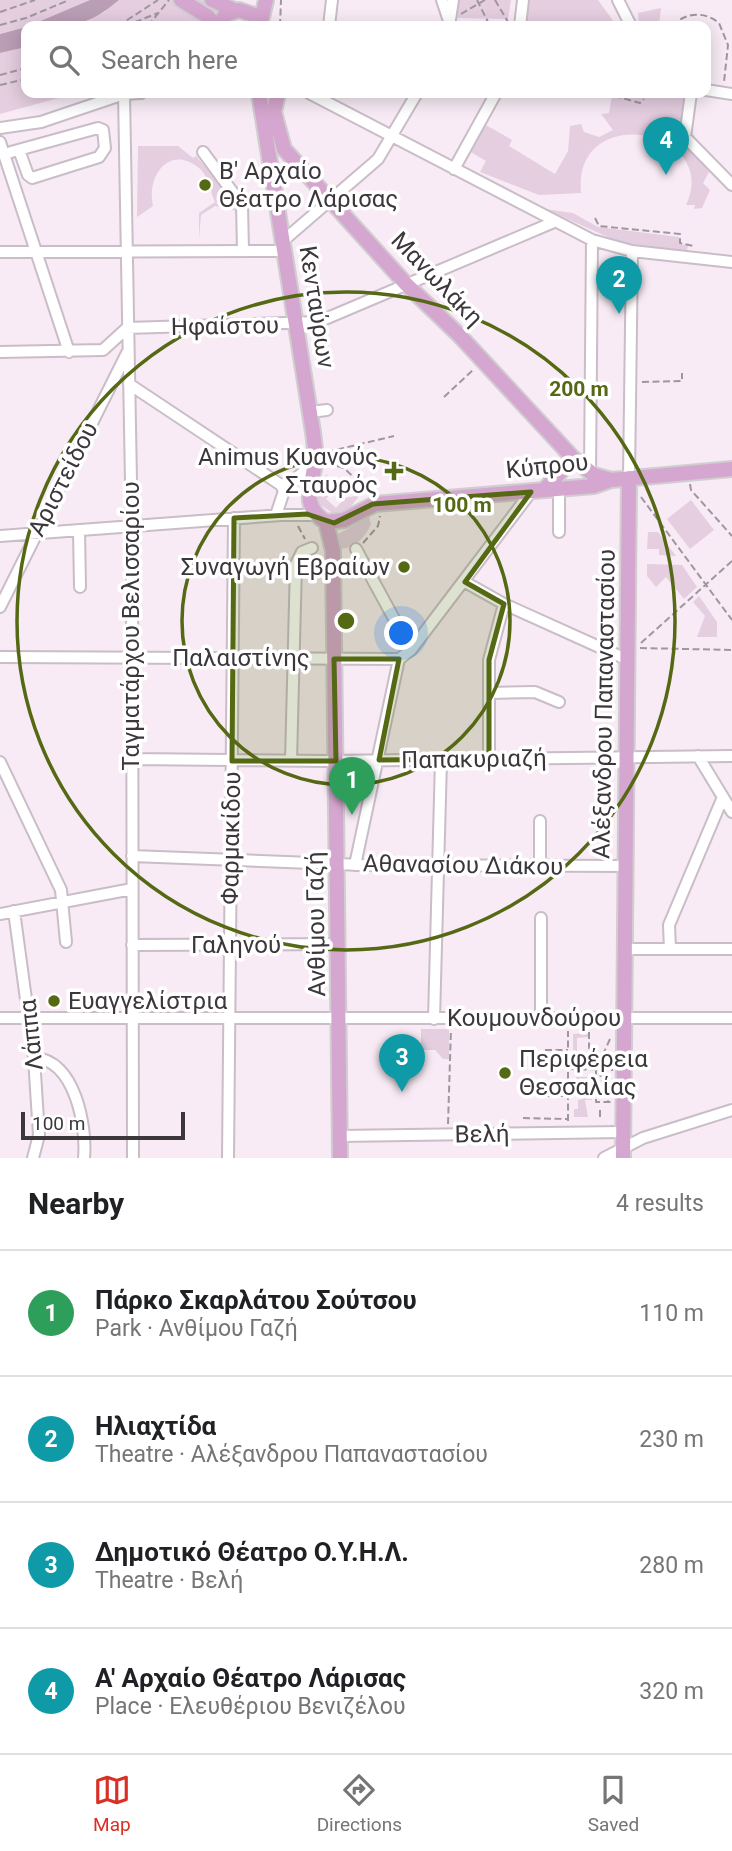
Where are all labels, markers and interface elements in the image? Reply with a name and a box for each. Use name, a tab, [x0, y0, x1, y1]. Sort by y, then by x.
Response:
search box	[21, 21, 711, 98]
icon: search	[45, 41, 83, 79]
text: Search here	[101, 45, 238, 75]
pin: 4	[643, 117, 689, 175]
place label: Β' Αρχαίο Θέατρο Λάρισας	[219, 157, 398, 213]
marker: Β' Αρχαίο Θέατρο Λάρισας	[197, 177, 213, 193]
street label: Μανωλάκη	[385, 226, 489, 332]
street label: Κενταύρων	[294, 244, 341, 371]
pin: 2	[596, 256, 642, 314]
street label: Ηφαίστου	[171, 311, 279, 341]
text: 200 m	[549, 377, 609, 401]
street label: Αριστείδου	[22, 417, 104, 541]
place label: Animus Κυανούς Σταυρός	[198, 443, 378, 499]
street label: Κύπρου	[504, 448, 590, 484]
marker: Animus Κυανούς Σταυρός	[384, 461, 404, 481]
street label: Ταγματάρχου Βελισσαρίου	[117, 481, 145, 771]
text: 100 m	[432, 493, 492, 517]
street label: Αλέξανδρου Παπαναστασίου	[587, 549, 621, 859]
place label: Συναγωγή Εβραίων	[181, 553, 390, 581]
marker: Συναγωγή Εβραίων	[396, 559, 412, 575]
centre of rings	[334, 609, 358, 633]
your location	[384, 616, 418, 650]
street label: Παλαιστίνης	[172, 644, 310, 672]
street label: Παπακυριαζή	[401, 744, 547, 774]
pin: 1	[329, 757, 375, 815]
street label: Φαρμακίδου	[216, 771, 246, 905]
street label: Αθανασίου Διάκου	[363, 849, 563, 881]
street label: Ανθίμου Γαζή	[301, 851, 331, 997]
street label: Γαληνού	[191, 931, 281, 959]
place label: Ευαγγελίστρια	[68, 987, 228, 1015]
marker: Ευαγγελίστρια	[46, 993, 62, 1009]
street label: Λάππα	[13, 998, 49, 1072]
street label: Κουμουνδούρου	[447, 1004, 621, 1032]
pin: 3	[379, 1034, 425, 1092]
place label: Περιφέρεια Θεσσαλίας	[519, 1045, 648, 1101]
marker: Περιφέρεια Θεσσαλίας	[497, 1065, 513, 1081]
scale bar	[21, 1109, 186, 1141]
text: 100 m	[32, 1112, 85, 1135]
street label: Βελή	[454, 1120, 510, 1148]
text: Nearby	[28, 1186, 124, 1221]
text: 4 results	[616, 1190, 704, 1217]
text: Πάρκο Σκαρλάτου Σούτσου	[95, 1285, 417, 1315]
text: 1	[44, 1300, 58, 1327]
text: 110 m	[639, 1300, 704, 1327]
text: Park · Ανθίμου Γαζή	[95, 1315, 298, 1342]
text: Ηλιαχτίδα	[95, 1411, 216, 1441]
text: 2	[44, 1426, 58, 1453]
text: 230 m	[639, 1426, 704, 1453]
text: Theatre · Αλέξανδρου Παπαναστασίου	[95, 1441, 488, 1468]
text: Δημοτικό Θέατρο Ο.Υ.Η.Λ.	[95, 1537, 409, 1567]
text: 3	[44, 1552, 58, 1579]
text: 280 m	[639, 1552, 704, 1579]
text: Theatre · Βελή	[95, 1567, 243, 1594]
text: Α' Αρχαίο Θέατρο Λάρισας	[95, 1663, 406, 1693]
text: 4	[44, 1678, 58, 1705]
text: 320 m	[639, 1678, 704, 1705]
text: Place · Ελευθέριου Βενιζέλου	[95, 1693, 406, 1720]
tab: Map	[93, 1771, 131, 1836]
tab: Directions	[317, 1771, 402, 1836]
tab: Saved	[588, 1771, 639, 1836]

